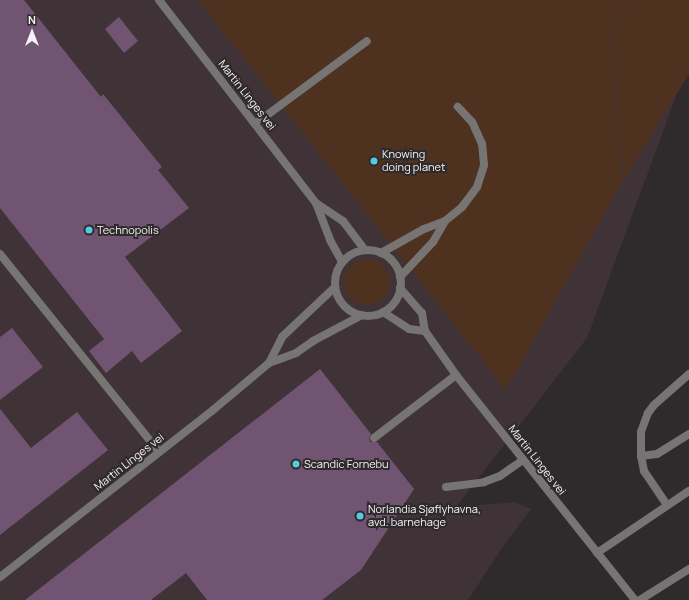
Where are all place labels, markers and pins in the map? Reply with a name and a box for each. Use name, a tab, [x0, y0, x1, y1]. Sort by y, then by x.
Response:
place label: Knowing doing planet	[382, 148, 445, 174]
marker: Knowing doing planet	[369, 156, 379, 166]
place label: Technopolis	[97, 223, 159, 237]
marker: Technopolis	[84, 225, 94, 235]
place label: Scandic Fornebu	[304, 457, 389, 471]
marker: Scandic Fornebu	[291, 459, 301, 469]
place label: Norlandia Sjøflyhavna, avd. barnehage	[368, 503, 481, 529]
marker: Norlandia Sjøflyhavna, avd. barnehage	[355, 511, 365, 521]

